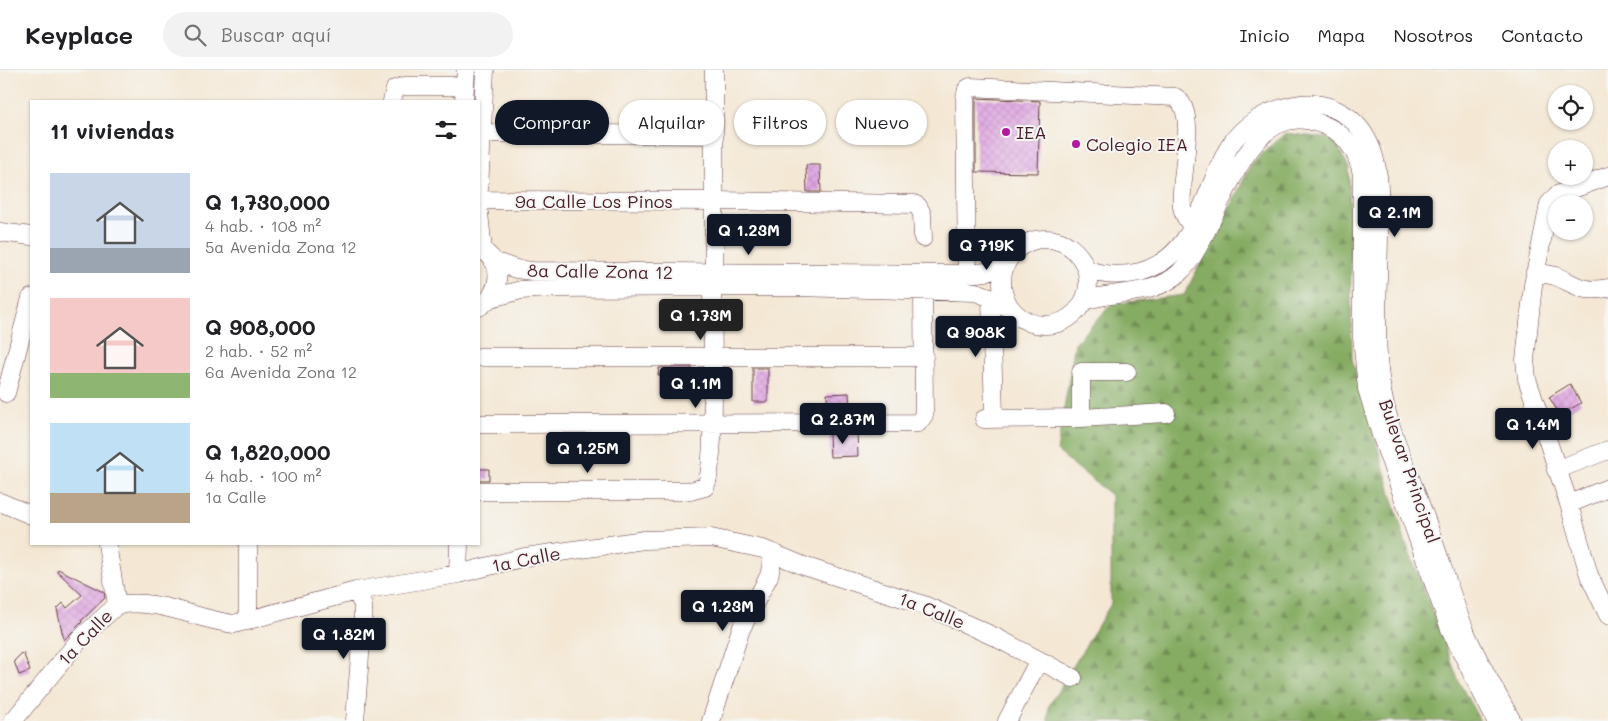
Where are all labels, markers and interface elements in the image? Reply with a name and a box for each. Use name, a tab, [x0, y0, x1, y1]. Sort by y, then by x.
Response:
search box	[163, 12, 513, 57]
text: Keyplace	[25, 19, 133, 50]
icon: search	[181, 21, 209, 49]
text: Buscar aquí	[221, 22, 332, 47]
text: Inicio	[1239, 23, 1290, 47]
text: Mapa	[1318, 23, 1365, 47]
text: Nosotros	[1393, 23, 1473, 47]
text: Contacto	[1501, 23, 1583, 47]
map controls	[1548, 85, 1593, 240]
button: locate	[1548, 85, 1593, 130]
chip: Comprar	[495, 100, 609, 145]
chip: Alquilar	[619, 100, 724, 145]
chip: Filtros	[734, 100, 826, 145]
chip: Nuevo	[836, 100, 927, 145]
icon: filters	[432, 116, 460, 144]
text: 11 viviendas	[50, 117, 174, 144]
place label: IEA	[1016, 120, 1047, 144]
marker: IEA	[1000, 126, 1012, 138]
place label: Colegio IEA	[1086, 132, 1188, 156]
marker: Colegio IEA	[1070, 138, 1082, 150]
button: +	[1548, 140, 1593, 185]
text: Q 1,730,000	[205, 188, 330, 215]
street label: 9a Calle Los Pinos	[515, 189, 673, 213]
icon: home	[90, 193, 150, 253]
button: −	[1548, 195, 1593, 240]
pin: Q 2.1M	[1354, 196, 1436, 238]
text: Q 2.1M	[1369, 201, 1421, 222]
pin: Q 1.23M	[703, 214, 795, 256]
text: 4 hab. · 108 m²	[205, 215, 321, 236]
text: Q 1.23M	[718, 219, 780, 240]
pin: Q 719K	[946, 228, 1028, 271]
text: Q 719K	[960, 234, 1014, 255]
text: 5a Avenida Zona 12	[205, 236, 357, 257]
street label: 8a Calle Zona 12	[527, 258, 673, 284]
pin: Q 1.73M	[655, 298, 747, 341]
text: Q 1.73M	[670, 304, 732, 325]
text: Q 908,000	[205, 313, 316, 340]
pin: Q 908K	[935, 316, 1017, 358]
icon: home	[90, 318, 150, 378]
text: Q 908K	[947, 321, 1005, 342]
text: 2 hab. · 52 m²	[205, 340, 312, 361]
text: 6a Avenida Zona 12	[205, 361, 357, 382]
pin: Q 1.1M	[655, 366, 737, 409]
text: Q 1.1M	[671, 372, 721, 393]
street label: Bulevar Principal	[1374, 396, 1446, 546]
pin: Q 2.87M	[797, 402, 889, 445]
text: Q 2.87M	[811, 408, 875, 429]
pin: Q 1.4M	[1492, 408, 1574, 450]
text: Q 1.4M	[1506, 413, 1560, 434]
pin: Q 1.25M	[542, 432, 634, 474]
text: Q 1.25M	[557, 437, 619, 458]
text: Q 1,820,000	[205, 438, 330, 465]
icon: home	[90, 443, 150, 503]
text: 4 hab. · 100 m²	[205, 465, 321, 486]
text: 1a Calle	[205, 486, 267, 507]
street label: 1a Calle	[490, 541, 562, 577]
street label: 1a Calle	[895, 586, 969, 634]
pin: Q 1.23M	[677, 590, 769, 632]
text: Q 1.23M	[692, 595, 754, 616]
street label: 1a Calle	[52, 604, 118, 670]
pin: Q 1.82M	[298, 618, 390, 660]
text: Q 1.82M	[313, 623, 375, 644]

